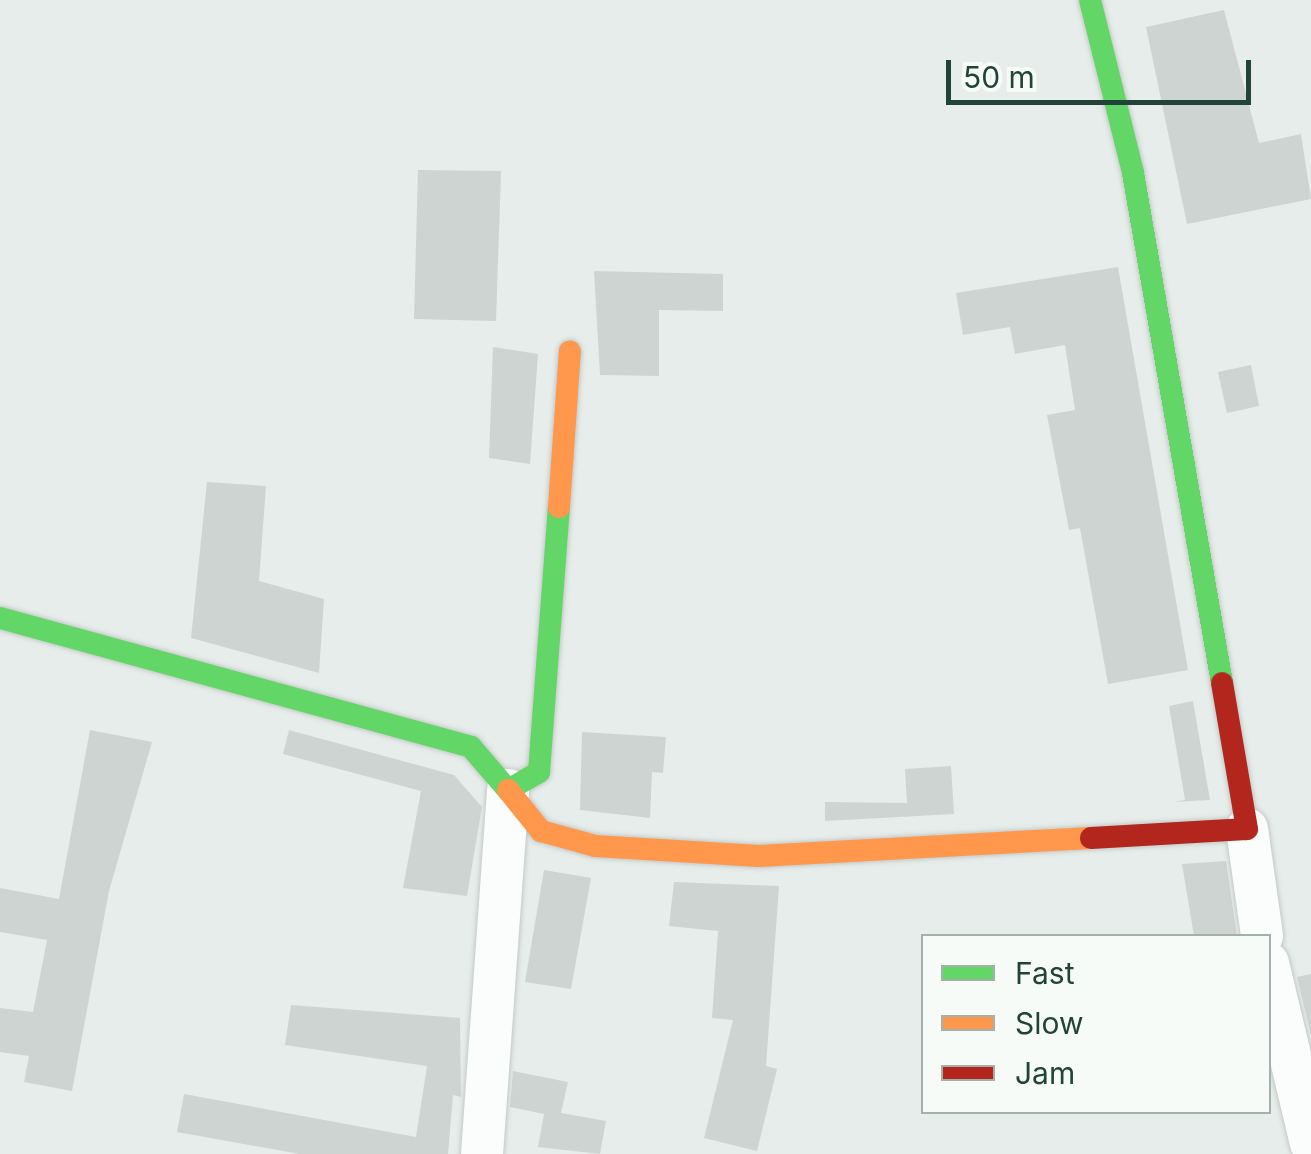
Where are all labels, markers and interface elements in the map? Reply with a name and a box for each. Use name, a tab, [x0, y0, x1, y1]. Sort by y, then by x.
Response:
scale bar	[951, 40, 1256, 102]
text: 50 m	[963, 59, 1035, 95]
legend	[921, 934, 1271, 1114]
text: Fast	[1015, 955, 1074, 991]
text: Slow	[1015, 1005, 1084, 1041]
text: Jam	[1015, 1055, 1075, 1091]

